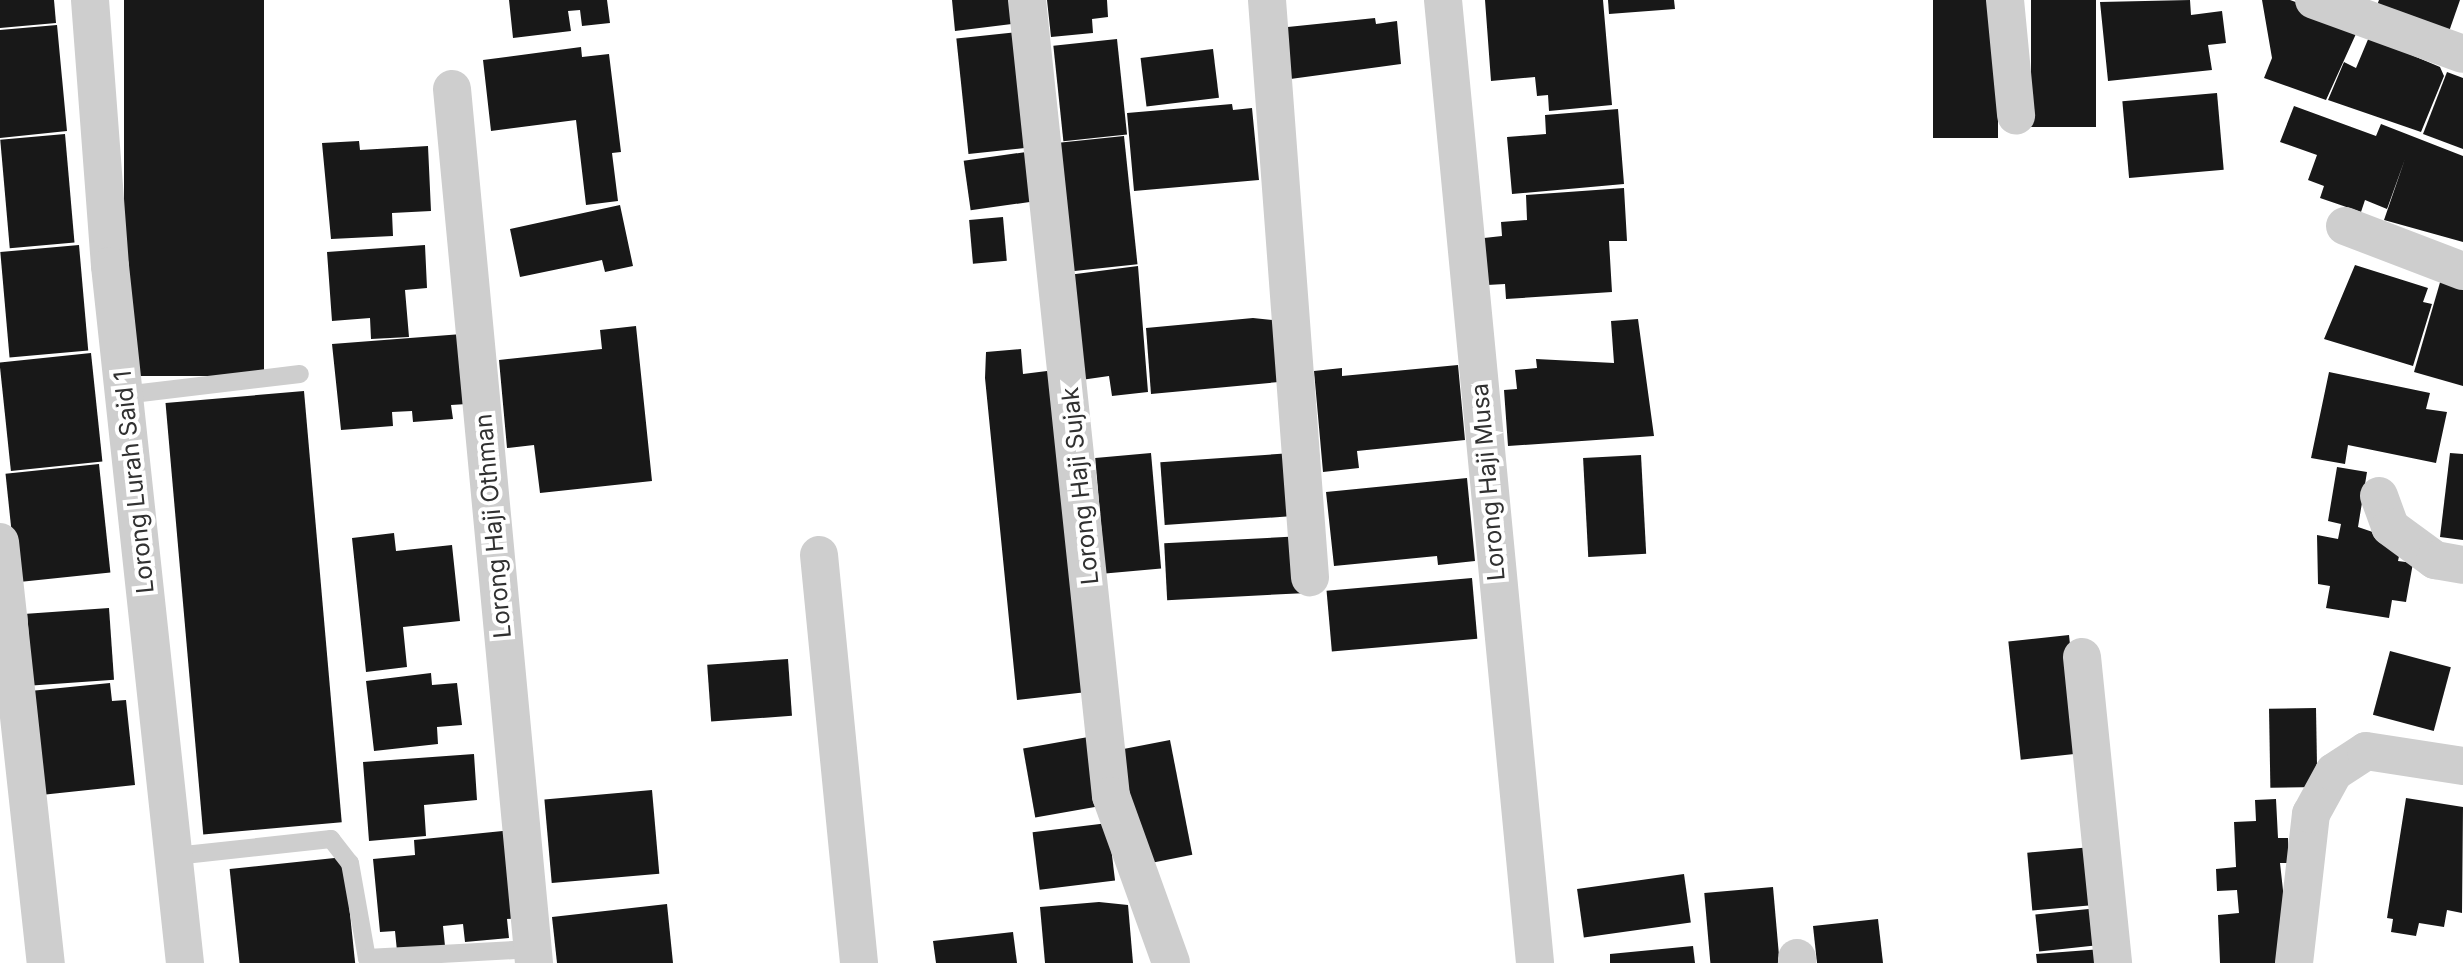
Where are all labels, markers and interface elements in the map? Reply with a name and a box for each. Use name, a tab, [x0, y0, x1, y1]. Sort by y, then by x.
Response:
street label: Lorong Lurah Said 1	[108, 369, 160, 595]
street label: Lorong Haji Musa	[1465, 382, 1511, 582]
street label: Lorong Haji Sujak	[1055, 386, 1105, 586]
street label: Lorong Haji Othman	[469, 412, 517, 640]

